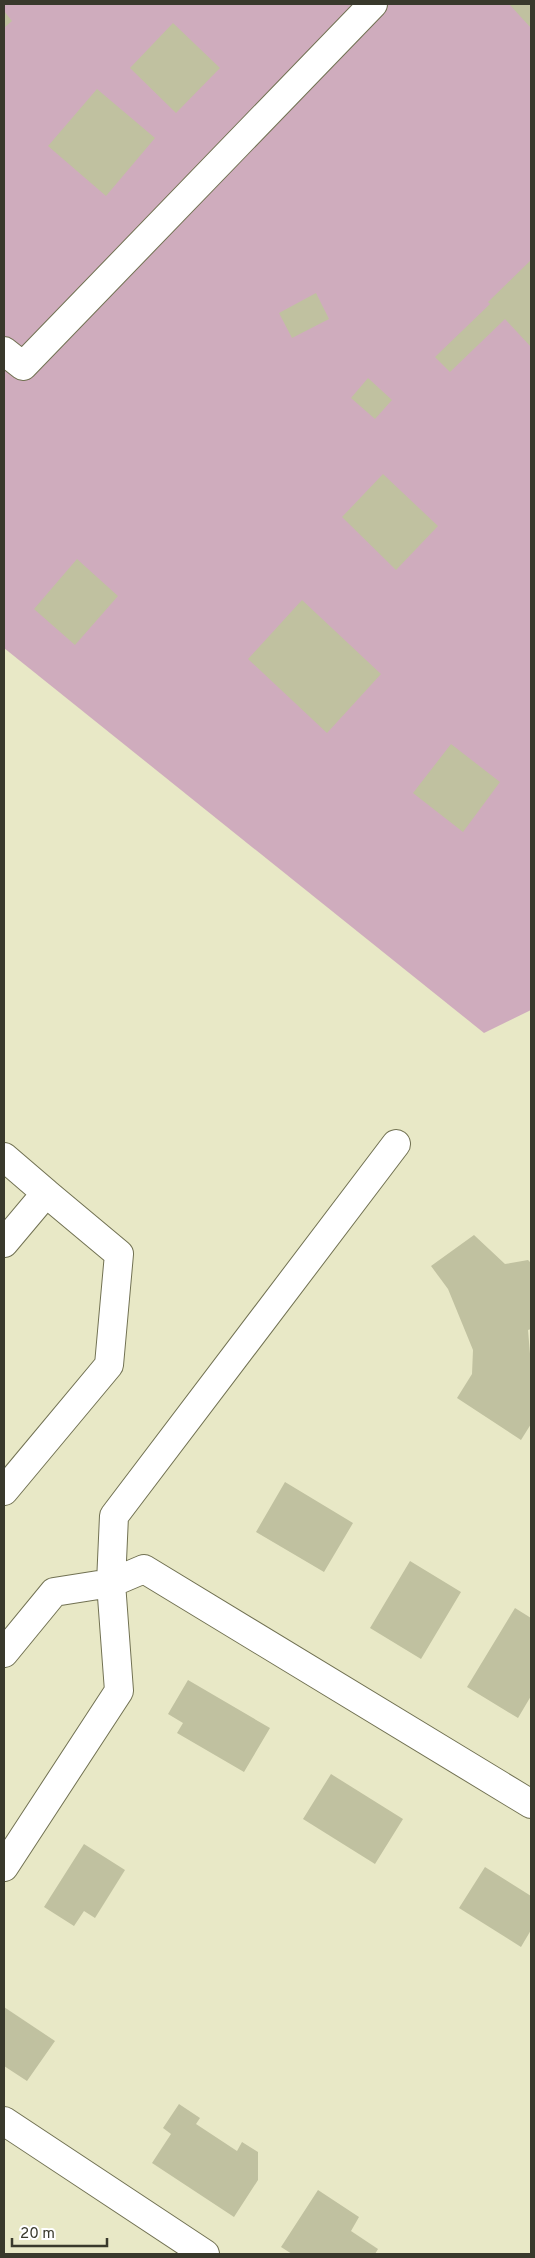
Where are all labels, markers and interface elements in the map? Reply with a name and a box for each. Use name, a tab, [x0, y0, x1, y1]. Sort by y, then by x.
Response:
scale bar	[12, 2216, 108, 2248]
text: 20 m	[20, 2225, 55, 2244]

